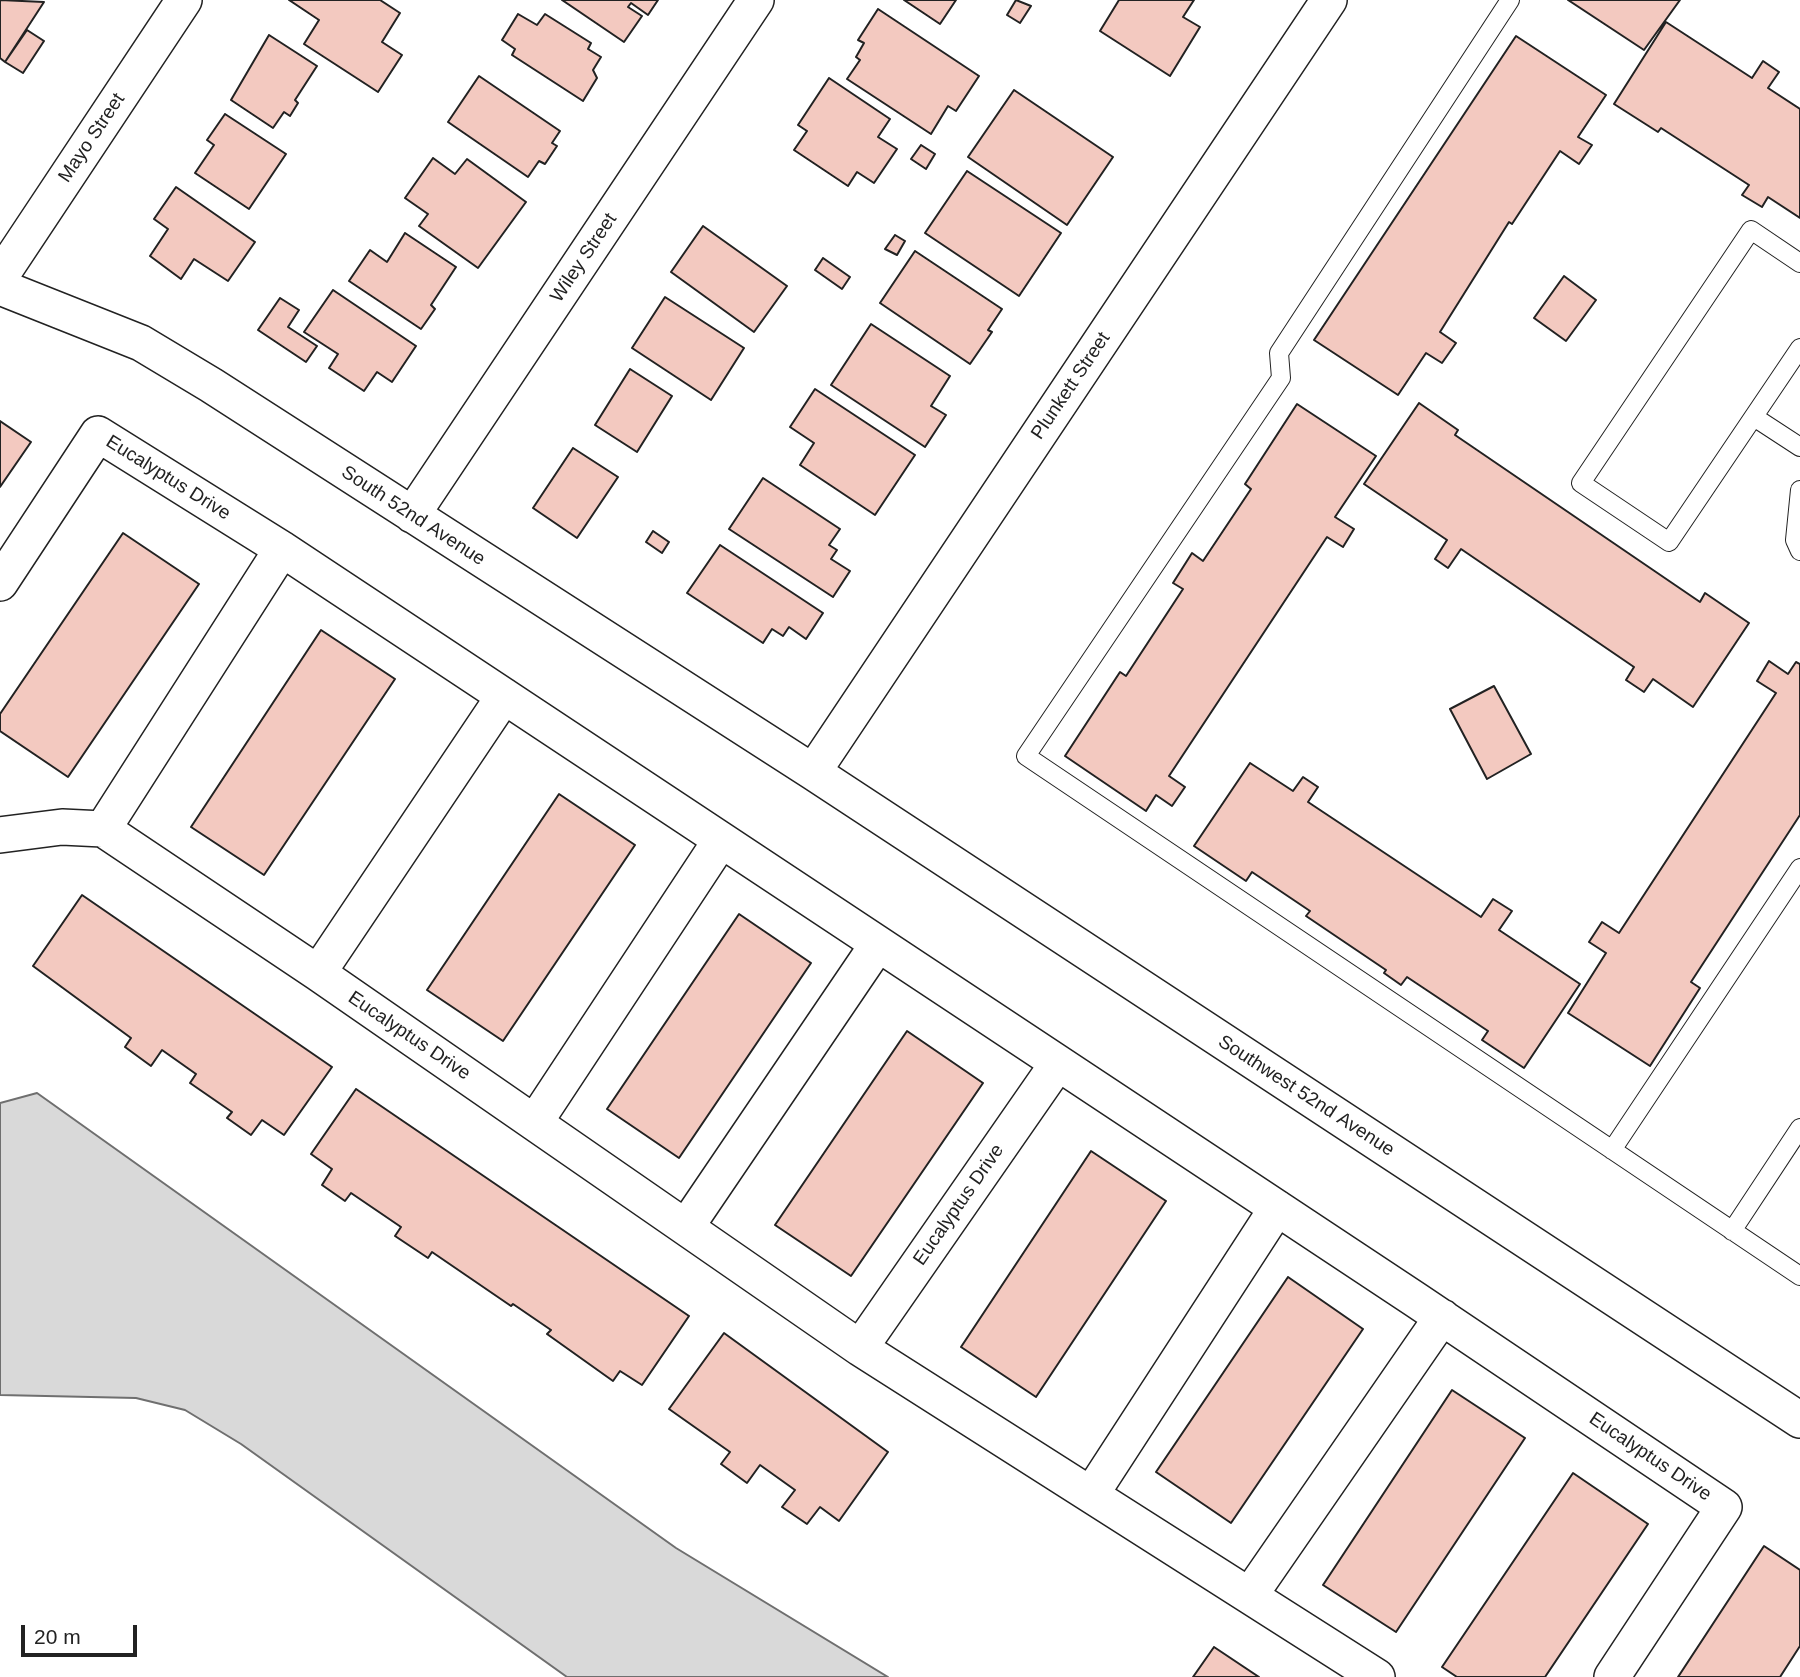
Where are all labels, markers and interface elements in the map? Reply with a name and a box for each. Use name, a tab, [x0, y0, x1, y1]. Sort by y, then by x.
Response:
street label: Mayo Street	[54, 89, 130, 187]
street label: Wiley Street	[546, 209, 622, 307]
street label: Plunkett Street	[1027, 328, 1115, 444]
street label: Eucalyptus Drive	[102, 431, 234, 525]
street label: South 52nd Avenue	[337, 461, 489, 571]
street label: Eucalyptus Drive	[344, 987, 474, 1085]
street label: Southwest 52nd Avenue	[1214, 1030, 1398, 1162]
street label: Eucalyptus Drive	[909, 1140, 1009, 1270]
street label: Eucalyptus Drive	[1585, 1408, 1715, 1506]
scale bar	[24, 1610, 140, 1654]
text: 20 m	[34, 1625, 81, 1648]

